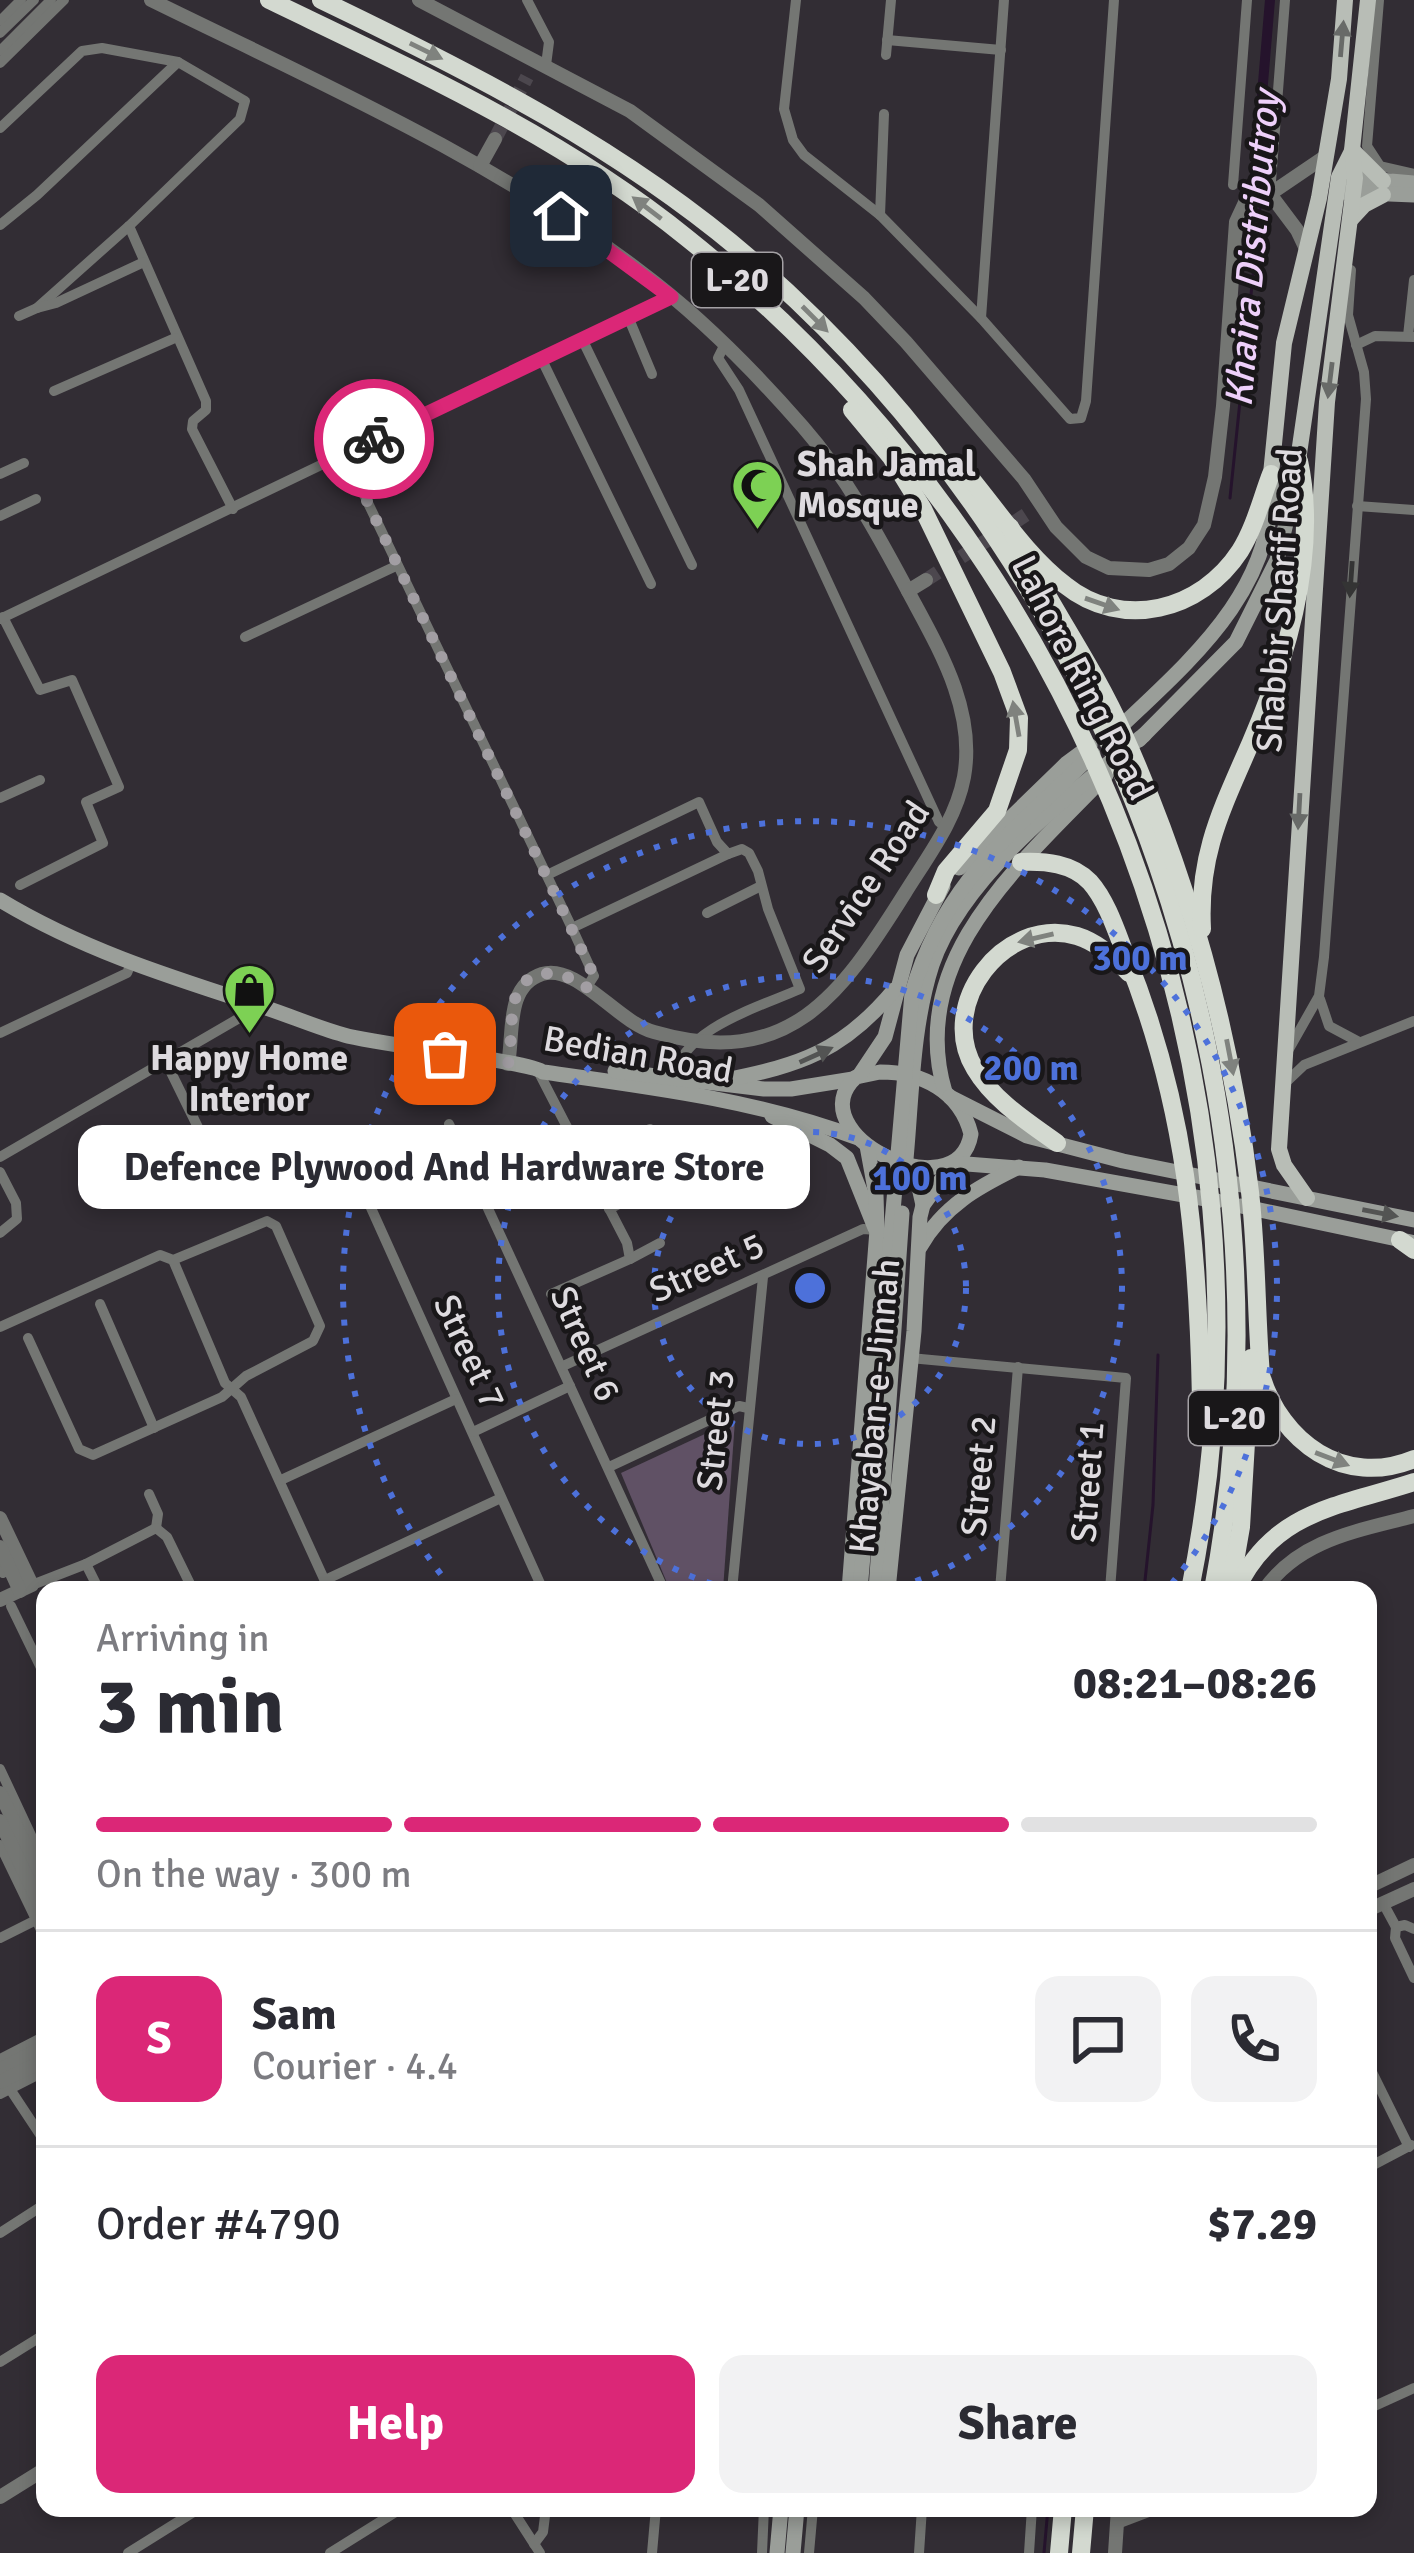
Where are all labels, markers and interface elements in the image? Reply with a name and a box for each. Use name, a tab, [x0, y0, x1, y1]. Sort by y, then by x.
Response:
one-way arrow	[1333, 20, 1352, 57]
one-way arrow	[409, 41, 444, 61]
water label: Khaira Distributroy	[1214, 84, 1290, 409]
pin	[510, 165, 612, 267]
icon: home	[528, 183, 594, 249]
one-way arrow	[631, 196, 663, 220]
road number: L-20	[692, 253, 782, 307]
one-way arrow	[800, 304, 829, 332]
one-way arrow	[1320, 362, 1339, 399]
courier	[314, 379, 434, 499]
icon: bike	[341, 406, 407, 472]
place label: Shah Jamal Mosque	[797, 442, 976, 528]
street label: Shabbir Sharif Road	[1247, 446, 1313, 754]
mosque icon: Shah Jamal Mosque	[730, 457, 786, 531]
street label: Lahore Ring Road	[1001, 548, 1163, 808]
one-way arrow	[1342, 561, 1361, 598]
one-way arrow	[1085, 596, 1121, 614]
one-way arrow	[1006, 699, 1024, 737]
street label: Service Road	[792, 792, 940, 982]
one-way arrow	[1289, 793, 1308, 831]
one-way arrow	[1018, 929, 1055, 948]
text: 300 m	[1092, 936, 1188, 981]
shop icon: Happy Home Interior	[221, 962, 277, 1036]
pin	[394, 1003, 496, 1105]
street label: Bedian Road	[540, 1016, 736, 1094]
icon: bag	[412, 1021, 478, 1087]
place label: Happy Home Interior	[150, 1036, 348, 1122]
one-way arrow	[1221, 1039, 1239, 1077]
one-way arrow	[798, 1044, 833, 1064]
text: 200 m	[983, 1046, 1079, 1091]
callout: Defence Plywood And Hardware Store	[79, 1126, 811, 1210]
text: Defence Plywood And Hardware Store	[123, 1143, 765, 1191]
text: 100 m	[872, 1156, 968, 1201]
one-way arrow	[1362, 1204, 1400, 1223]
street label: Street 5	[643, 1223, 771, 1313]
street label: Khayaban-e-Jinnah	[840, 1257, 910, 1555]
centre of rings	[789, 1267, 831, 1309]
street label: Street 6	[540, 1280, 630, 1408]
street label: Street 7	[423, 1288, 515, 1416]
street label: Street 3	[687, 1367, 745, 1493]
road number: L-20	[1189, 1391, 1279, 1445]
street label: Street 2	[951, 1414, 1007, 1538]
street label: Street 1	[1061, 1420, 1115, 1544]
one-way arrow	[1315, 1450, 1351, 1469]
text: Arriving in	[96, 1614, 270, 1662]
text: 08:21–08:26	[1073, 1656, 1317, 1711]
text: 3 min	[96, 1659, 284, 1755]
text: On the way · 300 m	[96, 1850, 412, 1898]
button: chat	[1035, 1976, 1161, 2102]
button: phone	[1191, 1976, 1317, 2102]
text: Sam	[252, 1987, 337, 2042]
text: S	[146, 2011, 172, 2066]
text: Courier · 4.4	[252, 2042, 458, 2090]
text: Order #4790	[96, 2197, 341, 2252]
text: $7.29	[1207, 2197, 1317, 2252]
button: Help	[96, 2355, 695, 2493]
button: Share	[719, 2355, 1317, 2493]

